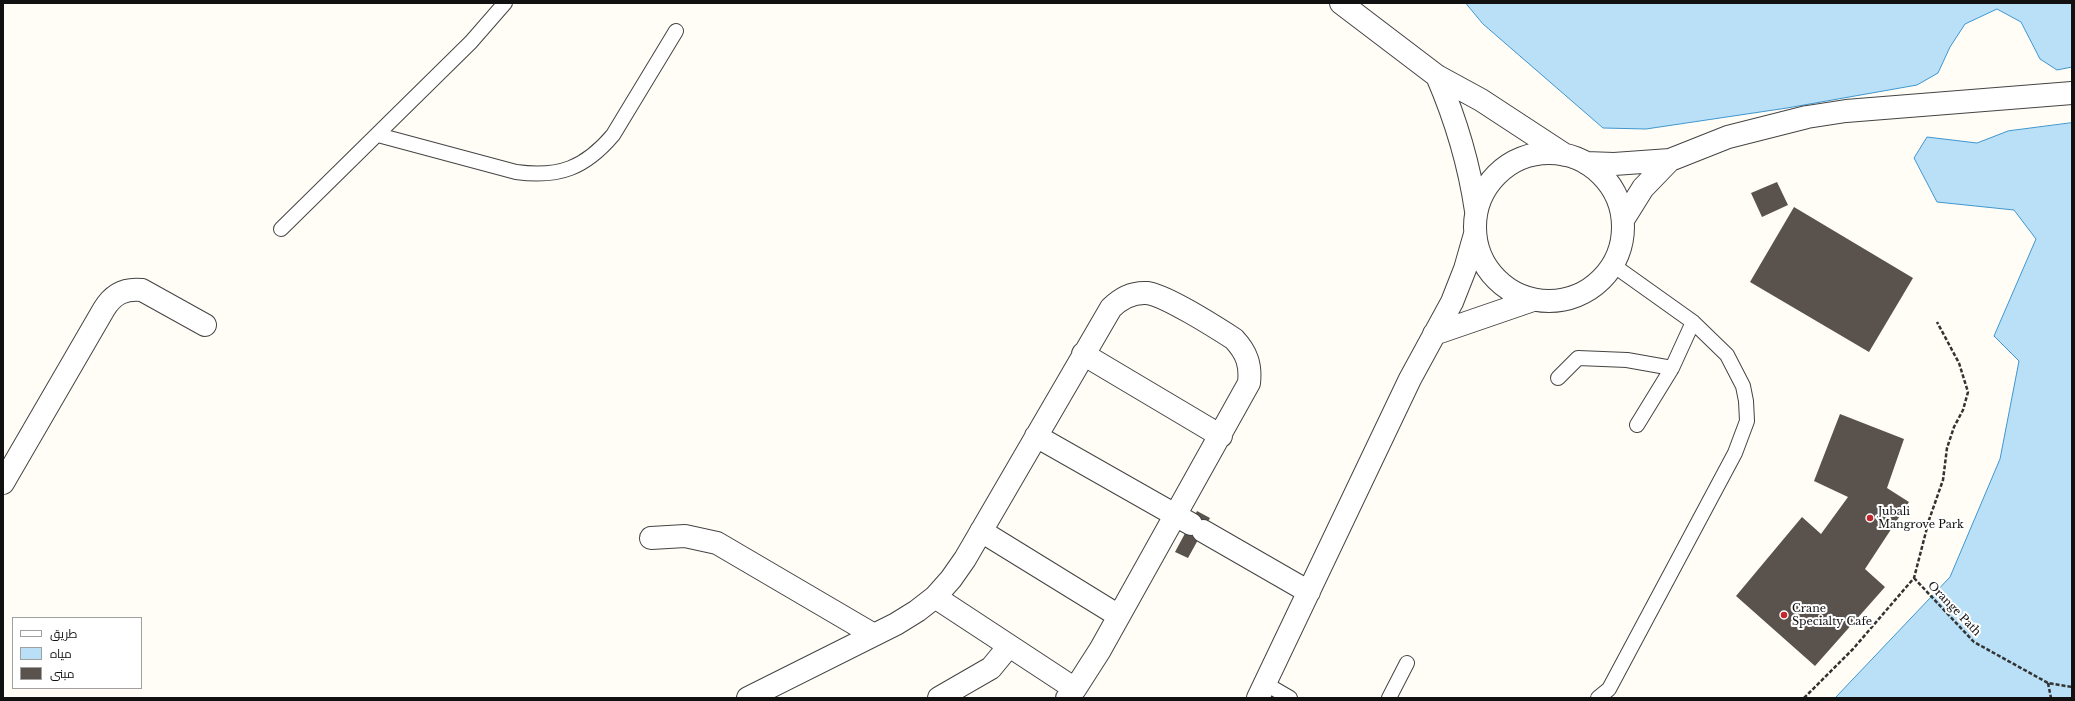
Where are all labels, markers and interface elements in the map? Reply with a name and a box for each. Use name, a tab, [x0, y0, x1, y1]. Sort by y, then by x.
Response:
place label: Jubali Mangrove Park	[1878, 505, 1964, 531]
marker: Jubali Mangrove Park	[1865, 513, 1875, 523]
street label: Orange Path	[1925, 579, 1983, 639]
place label: Crane Specialty Cafe	[1792, 602, 1872, 628]
marker: Crane Specialty Cafe	[1779, 610, 1789, 620]
legend	[12, 617, 142, 689]
text: طريق	[50, 626, 77, 641]
text: مياه	[50, 646, 72, 661]
text: مبنى	[50, 666, 75, 681]

